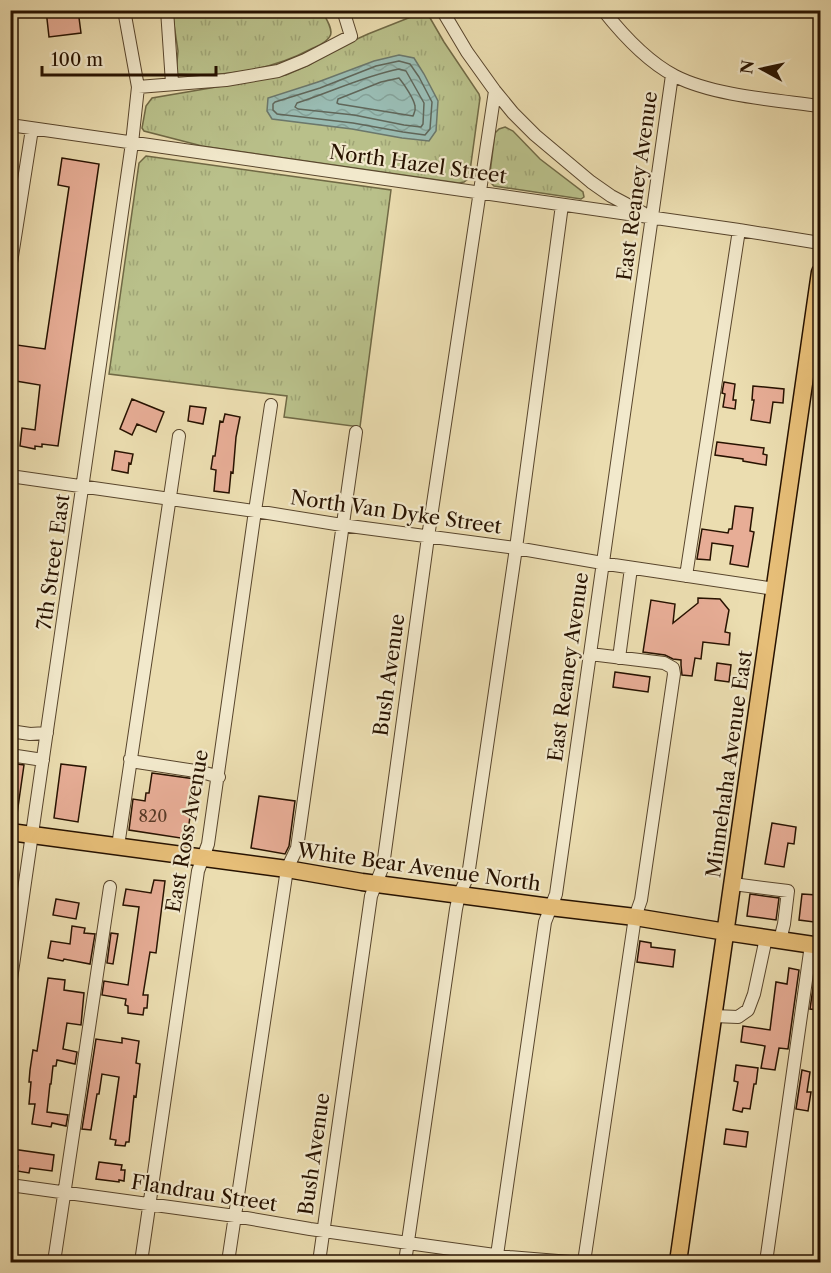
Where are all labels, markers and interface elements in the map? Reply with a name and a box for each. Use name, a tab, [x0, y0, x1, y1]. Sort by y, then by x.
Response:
scale bar	[42, 39, 216, 77]
north arrow	[732, 39, 792, 99]
text: 100 m	[51, 49, 103, 71]
text: N	[736, 59, 758, 75]
street label: East Reaney Avenue	[612, 90, 662, 282]
street label: North Hazel Street	[328, 140, 508, 188]
street label: North Van Dyke Street	[289, 485, 503, 539]
street label: 7th Street East	[32, 493, 74, 631]
street label: East Reaney Avenue	[543, 571, 593, 763]
street label: Bush Avenue	[369, 612, 409, 738]
street label: Minnehaha Avenue East	[701, 649, 757, 879]
street label: East Ross Avenue	[161, 748, 213, 914]
house number: 820	[139, 806, 167, 826]
street label: White Bear Avenue North	[295, 838, 543, 896]
street label: Bush Avenue	[294, 1091, 334, 1217]
street label: Flandrau Street	[129, 1170, 279, 1216]

